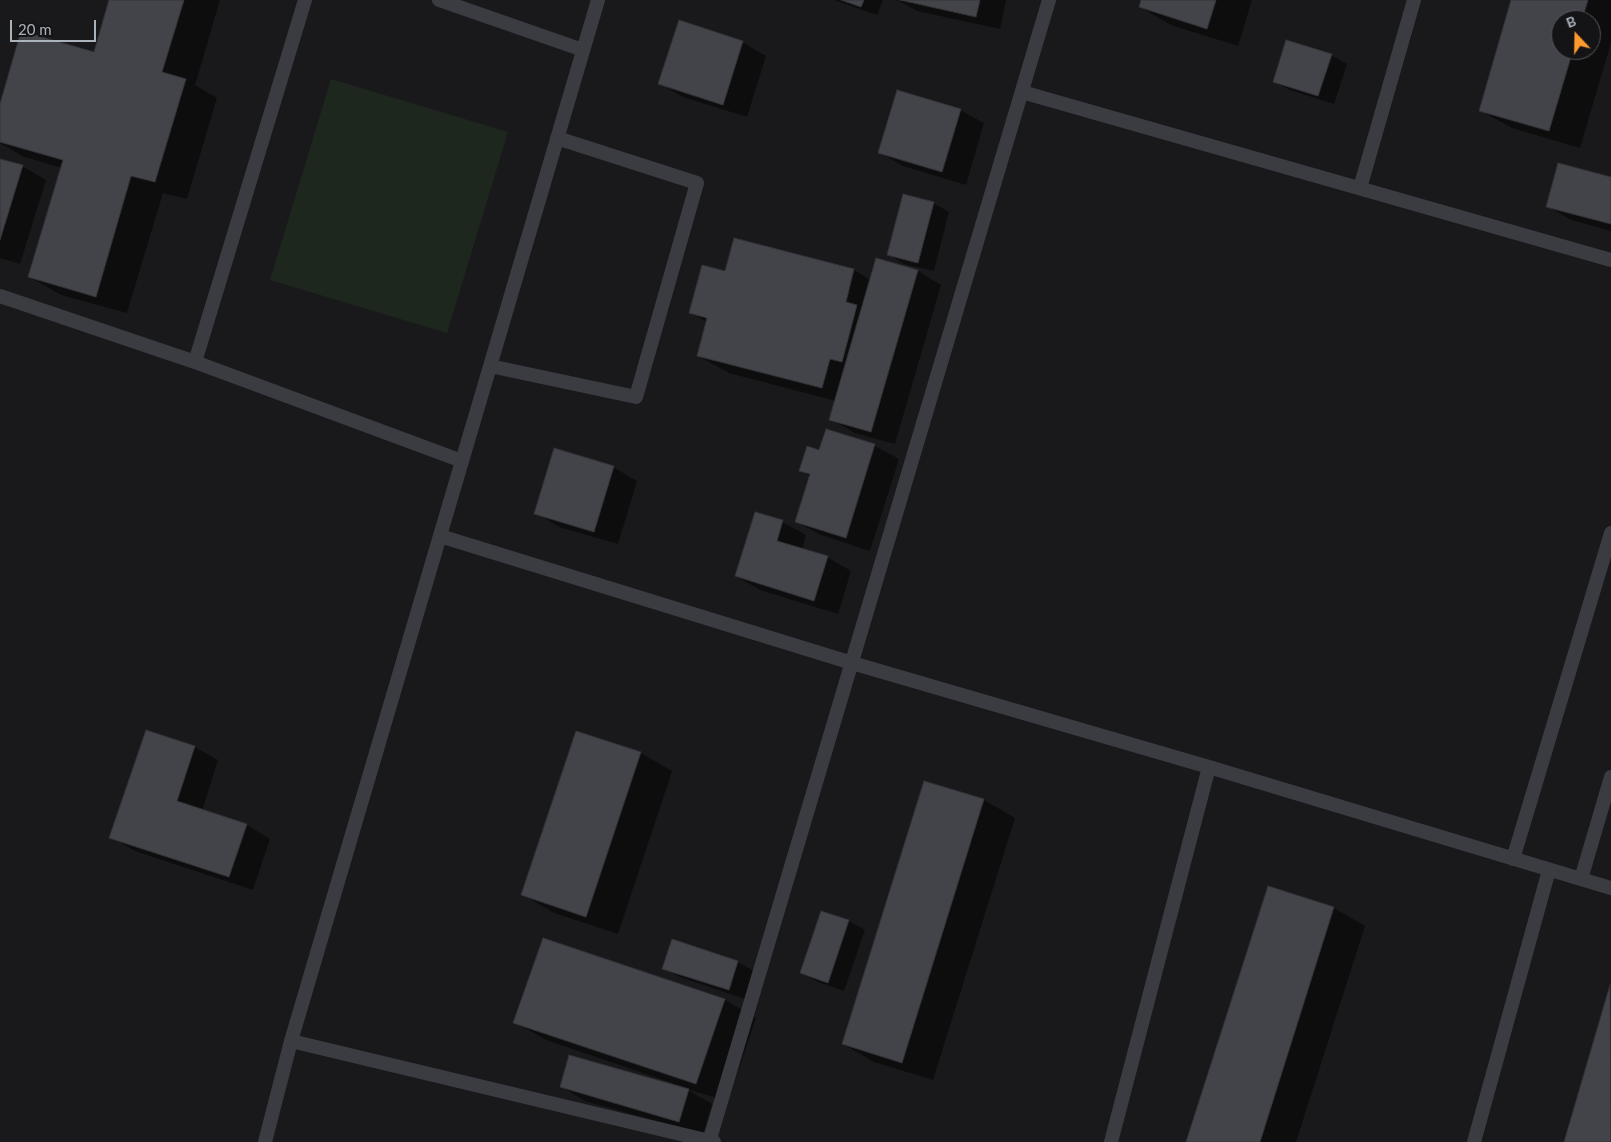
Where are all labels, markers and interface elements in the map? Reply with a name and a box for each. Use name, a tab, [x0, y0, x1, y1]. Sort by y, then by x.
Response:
scale bar	[12, 10, 99, 42]
north arrow	[1551, 10, 1601, 60]
text: B	[1563, 12, 1578, 31]
text: 20 m	[18, 20, 52, 38]

